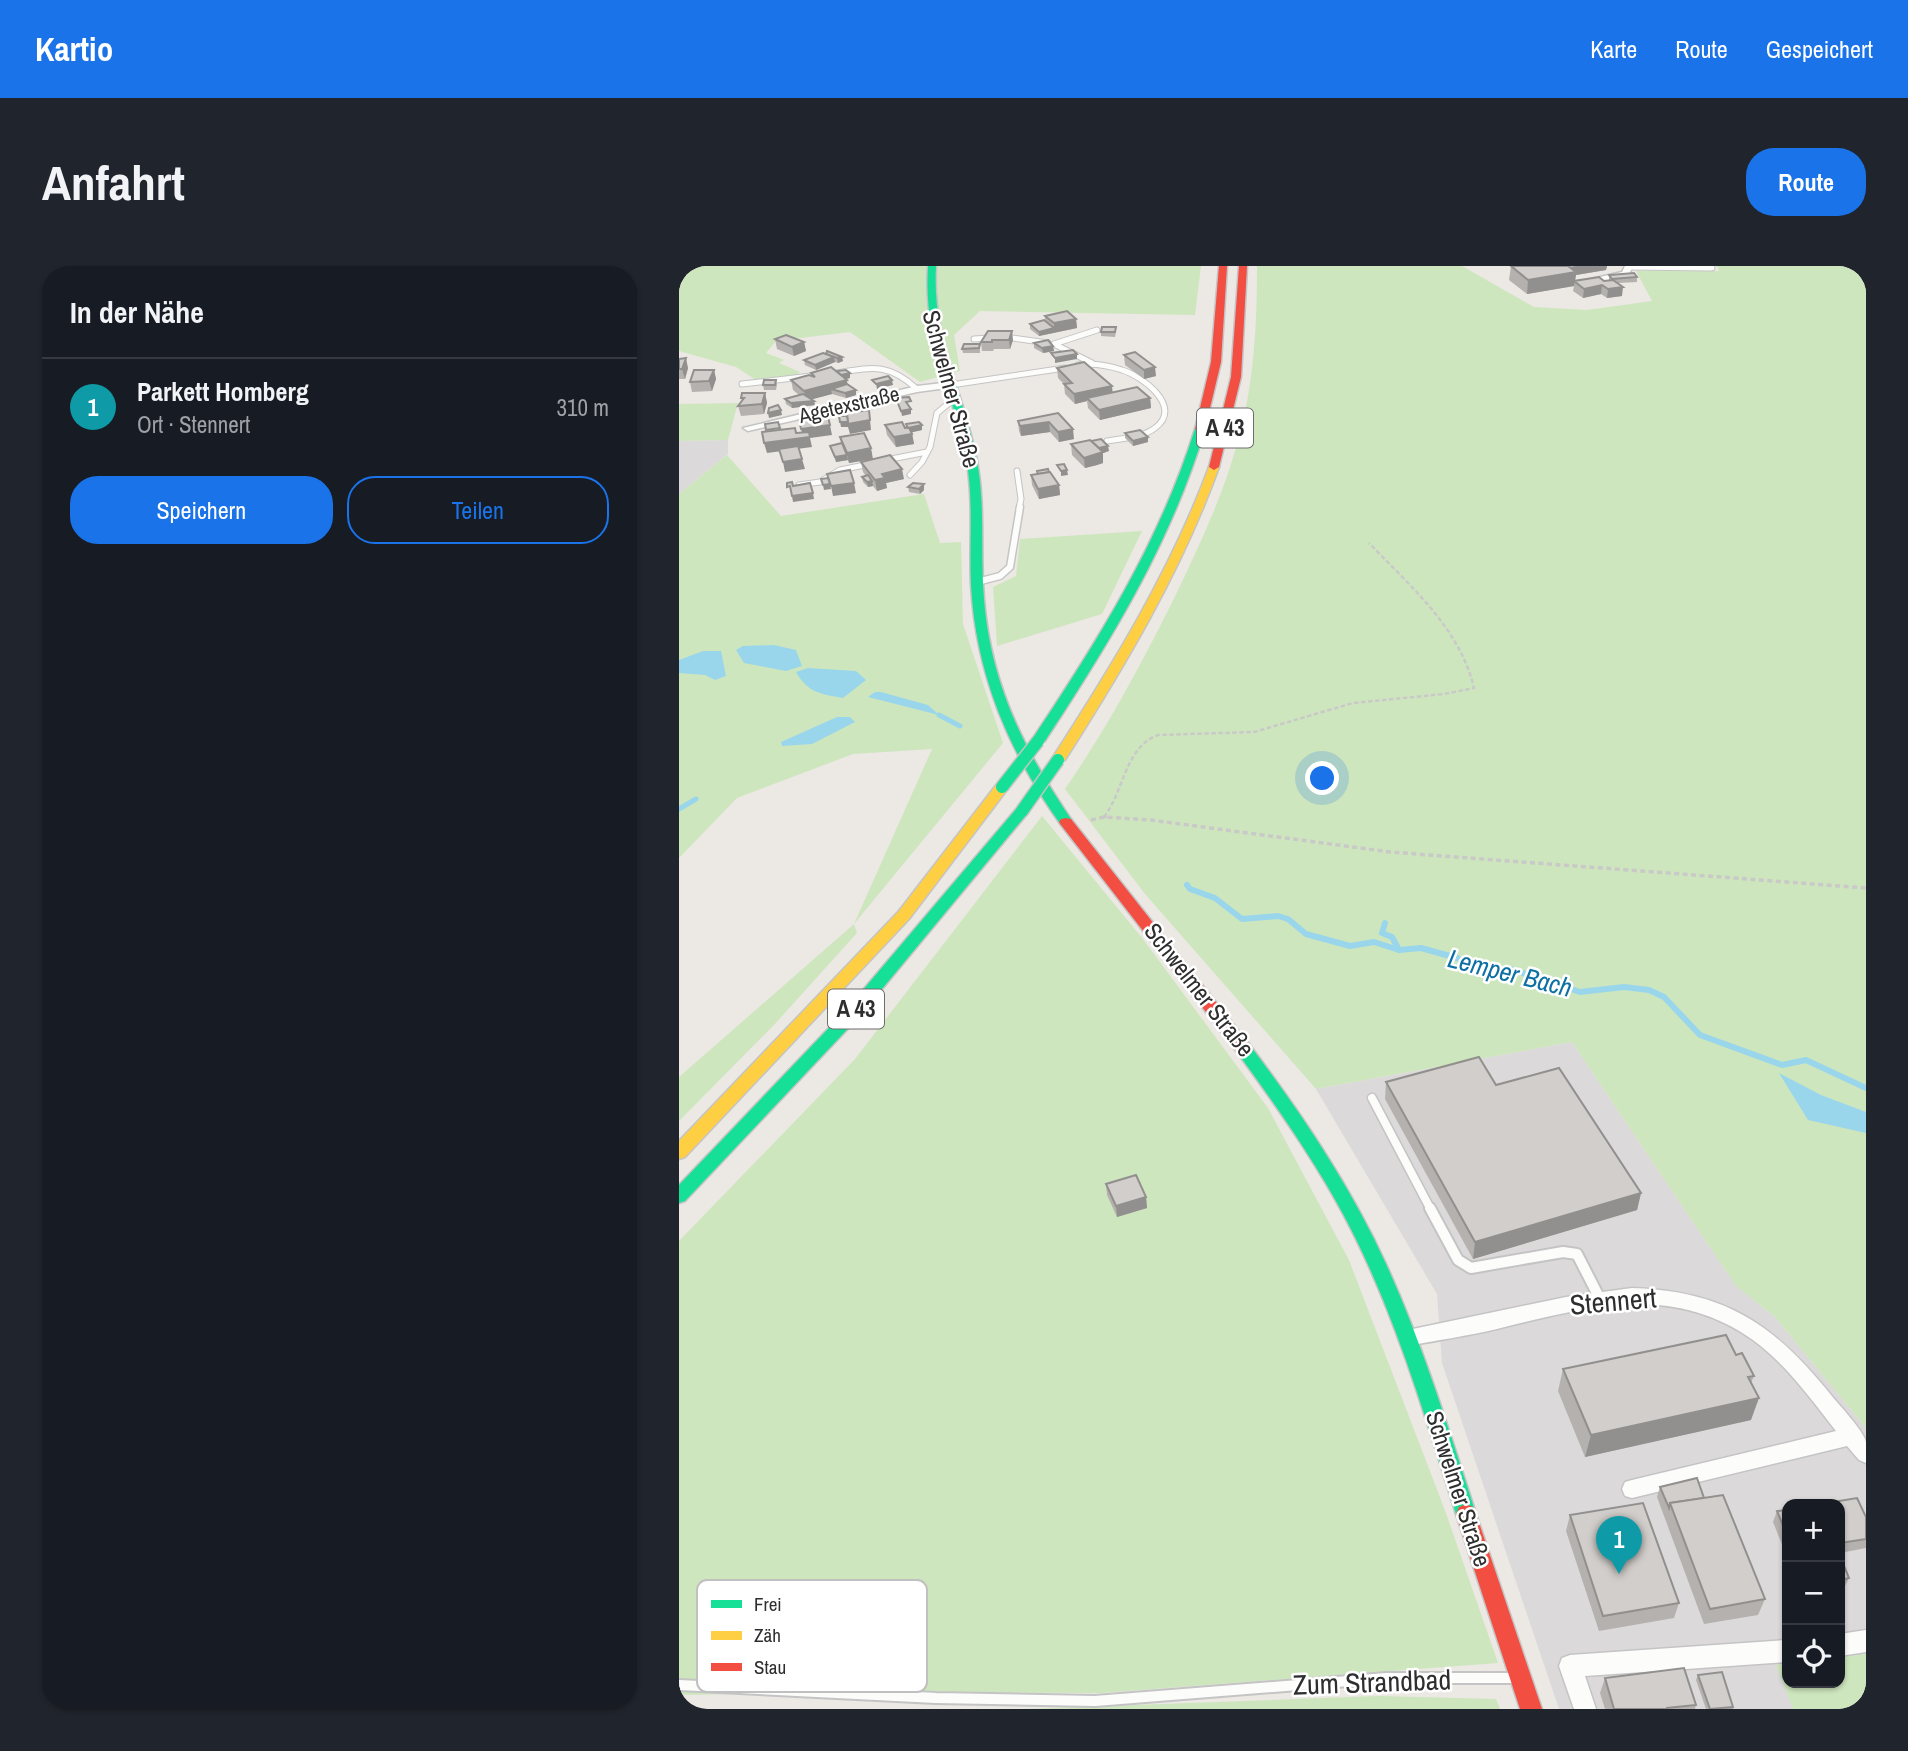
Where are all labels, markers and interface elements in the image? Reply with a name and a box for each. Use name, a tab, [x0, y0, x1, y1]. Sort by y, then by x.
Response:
text: Kartio	[35, 27, 113, 71]
text: Karte	[1590, 33, 1637, 65]
text: Route	[1675, 33, 1728, 65]
text: Gespeichert	[1766, 33, 1873, 65]
button: Route	[1746, 148, 1866, 216]
text: Anfahrt	[42, 149, 185, 215]
text: In der Nähe	[70, 292, 204, 332]
street label: Schwelmer Straße	[916, 306, 988, 471]
text: Parkett Homberg	[137, 374, 309, 409]
street label: Agetexstraße	[795, 379, 902, 430]
text: 1	[88, 392, 98, 423]
text: 310 m	[557, 392, 609, 423]
road number: A 43	[1197, 408, 1253, 448]
text: Ort · Stennert	[137, 409, 250, 440]
button: Speichern	[70, 476, 333, 544]
button: Teilen	[347, 476, 609, 544]
your location	[1305, 761, 1339, 795]
street label: Schwelmer Straße	[1137, 916, 1262, 1063]
water label: Lemper Bach	[1444, 940, 1576, 1005]
road number: A 43	[828, 989, 884, 1028]
street label: Stennert	[1568, 1278, 1658, 1324]
street label: Schwelmer Straße	[1419, 1407, 1499, 1571]
map controls	[1782, 1499, 1845, 1688]
button: +	[1782, 1499, 1845, 1562]
pin: 1	[1596, 1516, 1642, 1574]
button: −	[1782, 1562, 1845, 1625]
legend	[697, 1580, 927, 1692]
text: Frei	[754, 1591, 782, 1617]
text: Zäh	[754, 1622, 781, 1648]
button: locate	[1782, 1625, 1845, 1688]
text: Stau	[754, 1654, 786, 1680]
street label: Zum Strandbad	[1292, 1660, 1452, 1704]

